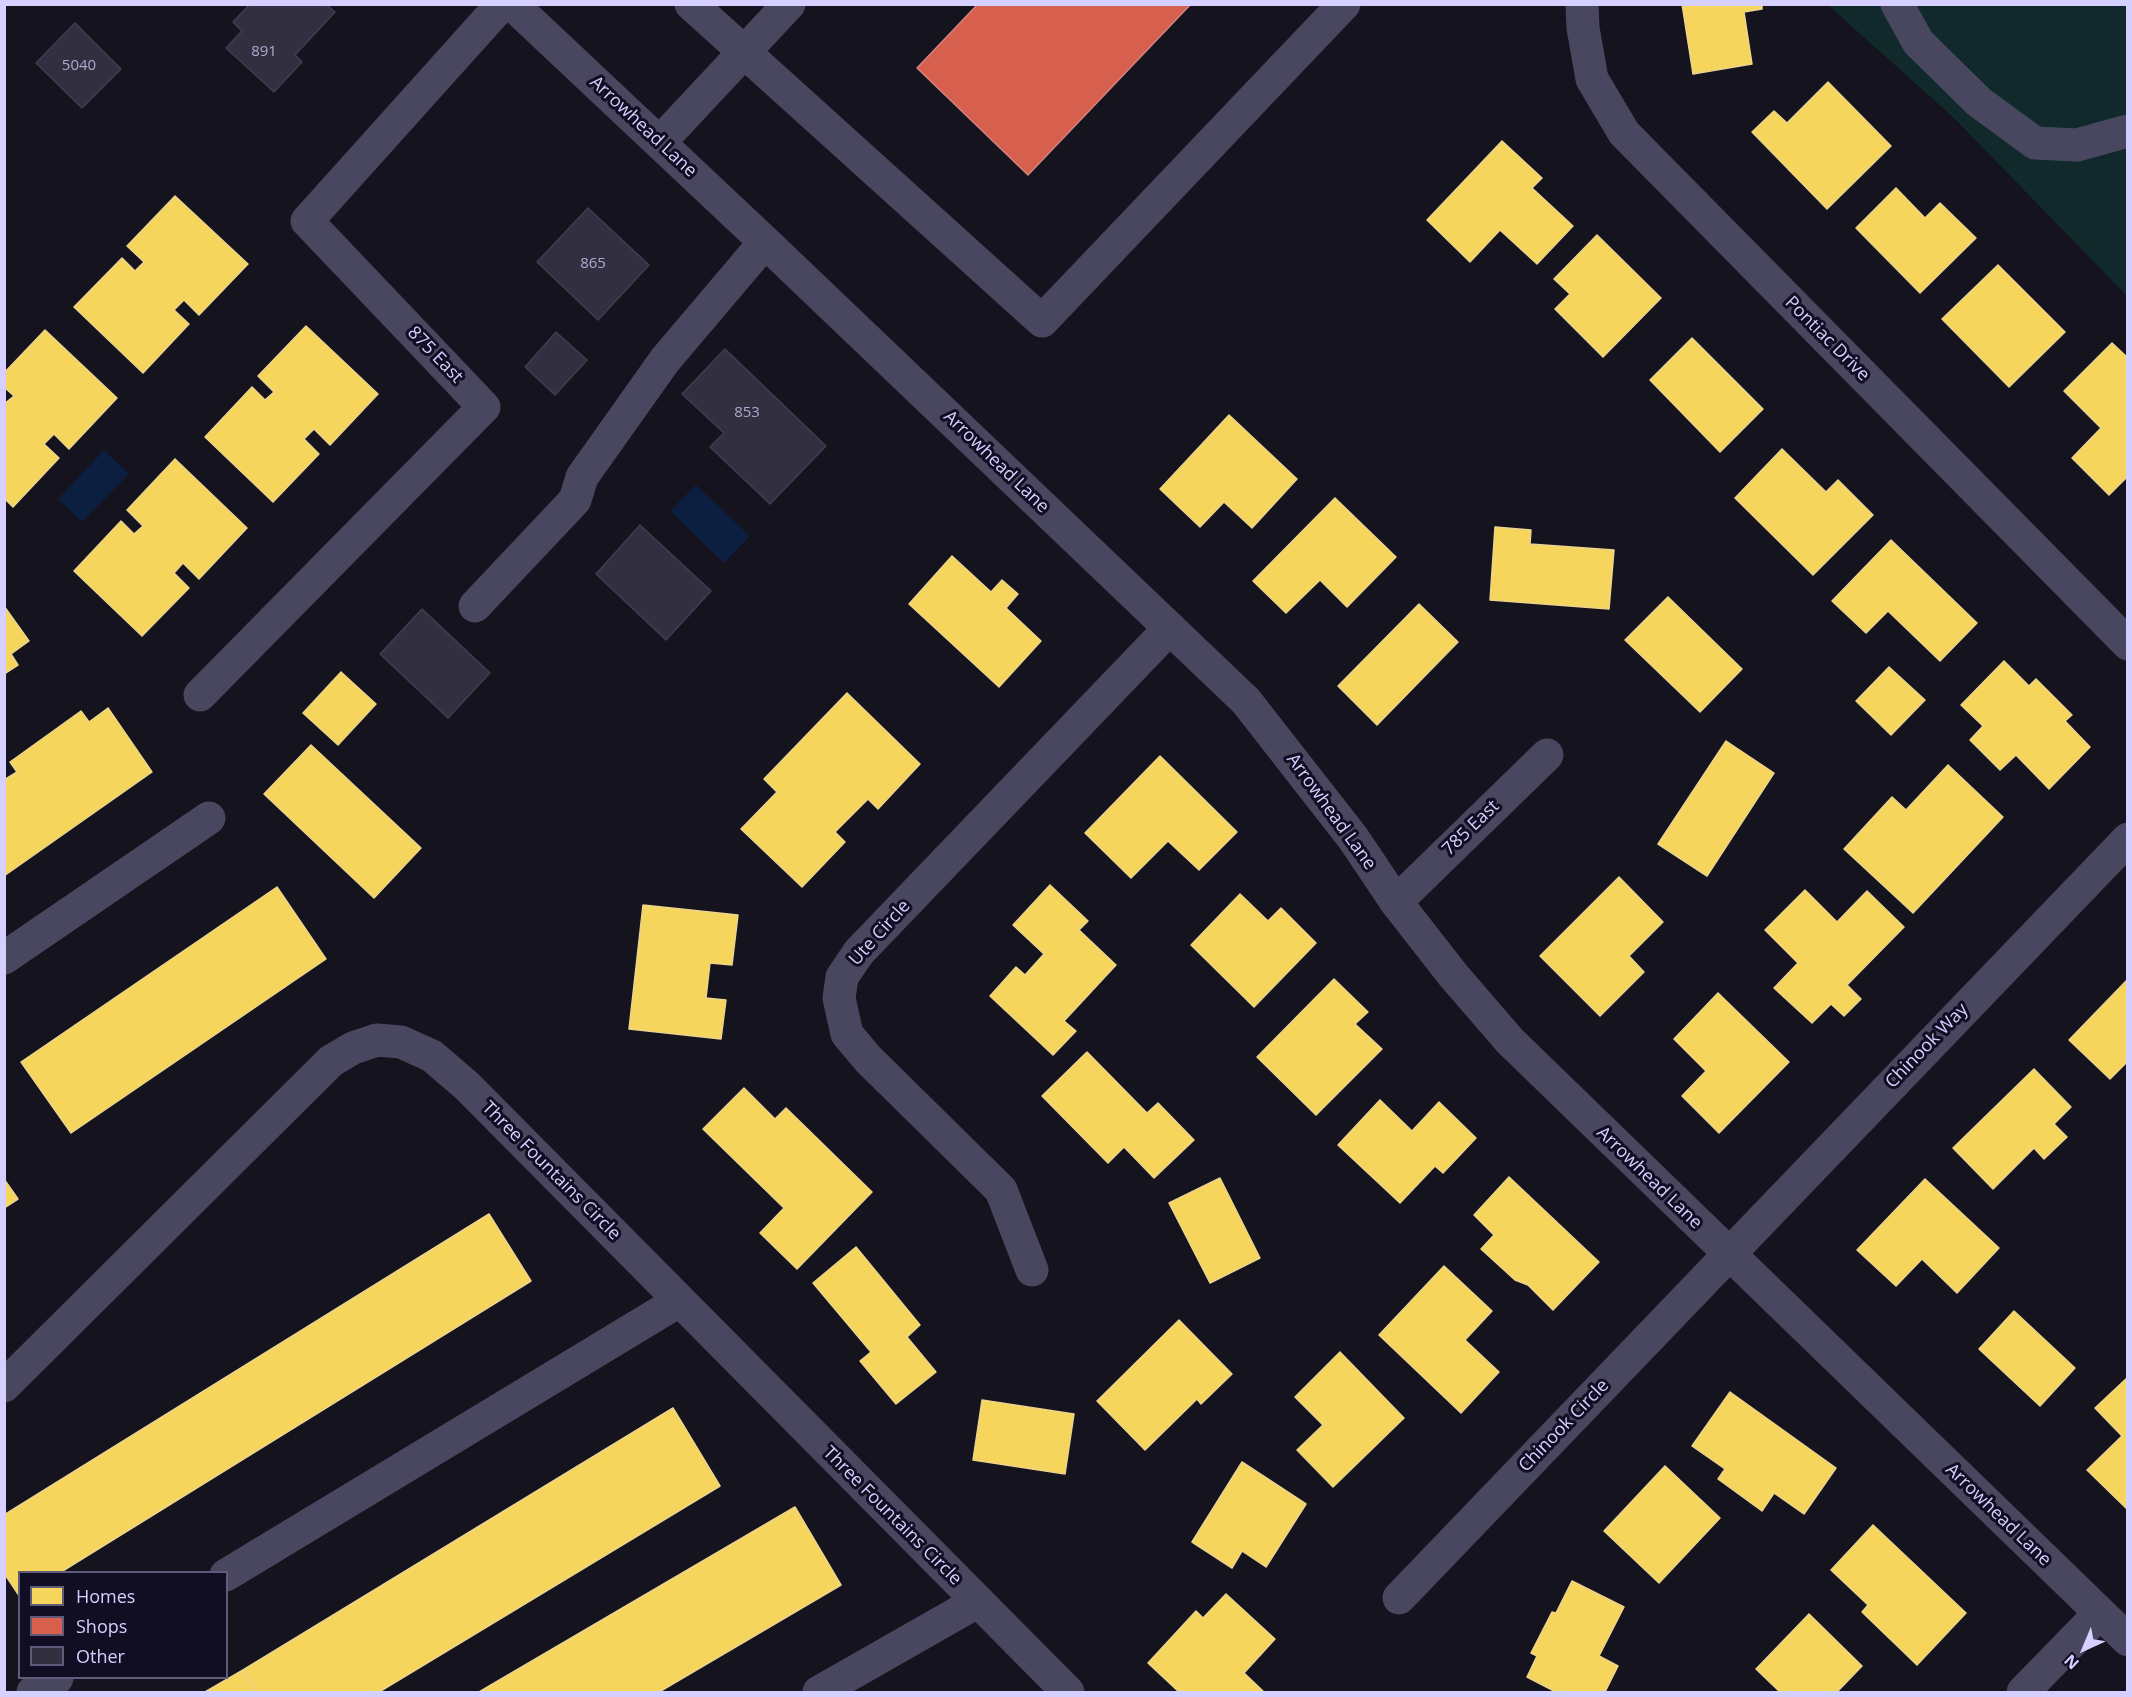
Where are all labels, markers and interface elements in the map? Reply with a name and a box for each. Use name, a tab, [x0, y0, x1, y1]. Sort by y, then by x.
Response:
house number: 891	[251, 43, 277, 61]
house number: 5040	[62, 57, 96, 75]
street label: Arrowhead Lane	[585, 72, 701, 182]
house number: 865	[580, 255, 606, 273]
street label: Pontiac Drive	[1780, 292, 1874, 386]
street label: 875 East	[403, 322, 467, 388]
house number: 853	[734, 404, 760, 422]
street label: Arrowhead Lane	[939, 406, 1053, 518]
street label: Arrowhead Lane	[1282, 750, 1380, 874]
street label: 785 East	[1438, 796, 1504, 860]
street label: Ute Circle	[845, 896, 915, 970]
street label: Chinook Way	[1881, 999, 1973, 1093]
street label: Three Fountains Circle	[477, 1097, 625, 1245]
street label: Arrowhead Lane	[1592, 1122, 1706, 1234]
street label: Chinook Circle	[1514, 1375, 1614, 1477]
street label: Three Fountains Circle	[818, 1442, 966, 1590]
street label: Arrowhead Lane	[1941, 1459, 2055, 1571]
legend	[18, 1571, 228, 1679]
text: Homes	[76, 1584, 135, 1608]
text: Shops	[76, 1614, 127, 1638]
north arrow	[2054, 1619, 2114, 1679]
text: Other	[76, 1644, 125, 1668]
text: N	[2059, 1650, 2084, 1674]

